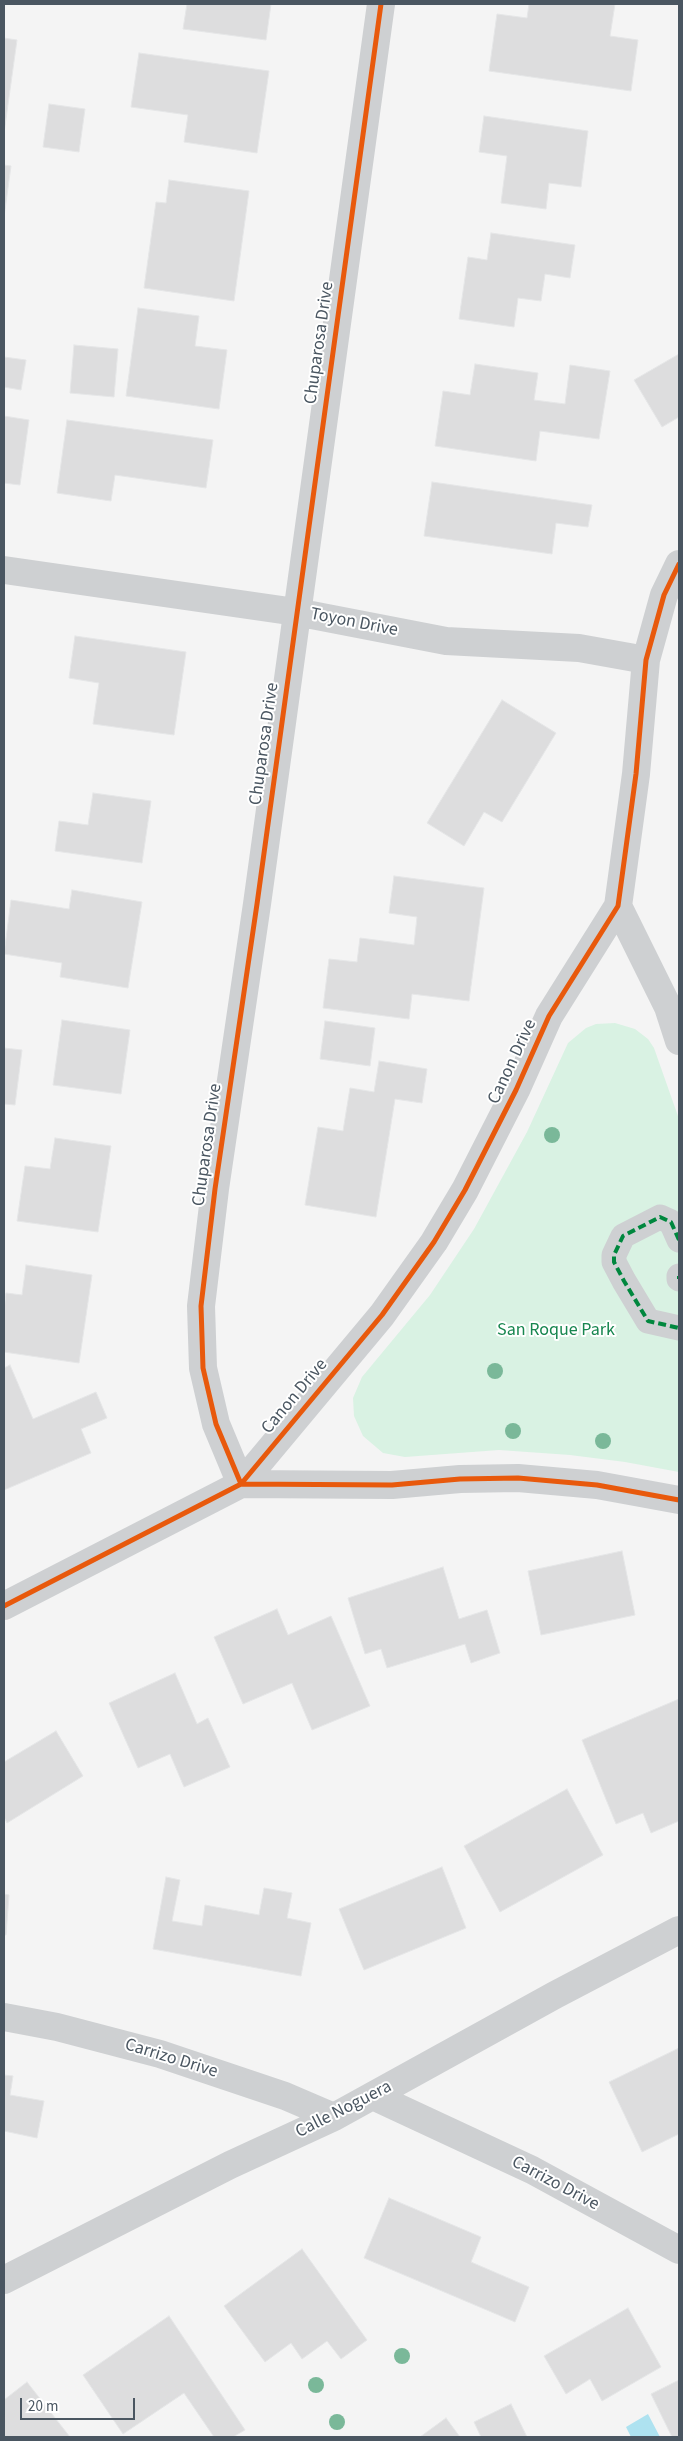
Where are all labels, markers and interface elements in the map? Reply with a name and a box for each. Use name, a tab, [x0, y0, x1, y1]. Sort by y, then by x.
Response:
street label: Chuparosa Drive	[301, 280, 339, 406]
street label: Toyon Drive	[308, 604, 400, 642]
street label: Chuparosa Drive	[246, 681, 284, 807]
street label: Canon Drive	[484, 1016, 542, 1108]
street label: Chuparosa Drive	[189, 1082, 227, 1208]
park label: San Roque Park	[497, 1320, 615, 1342]
street label: Canon Drive	[257, 1355, 333, 1439]
street label: Carrizo Drive	[122, 2035, 220, 2083]
street label: Calle Noguera	[292, 2077, 396, 2143]
street label: Carrizo Drive	[508, 2152, 602, 2216]
scale bar	[22, 2388, 138, 2420]
text: 20 m	[28, 2396, 58, 2417]

